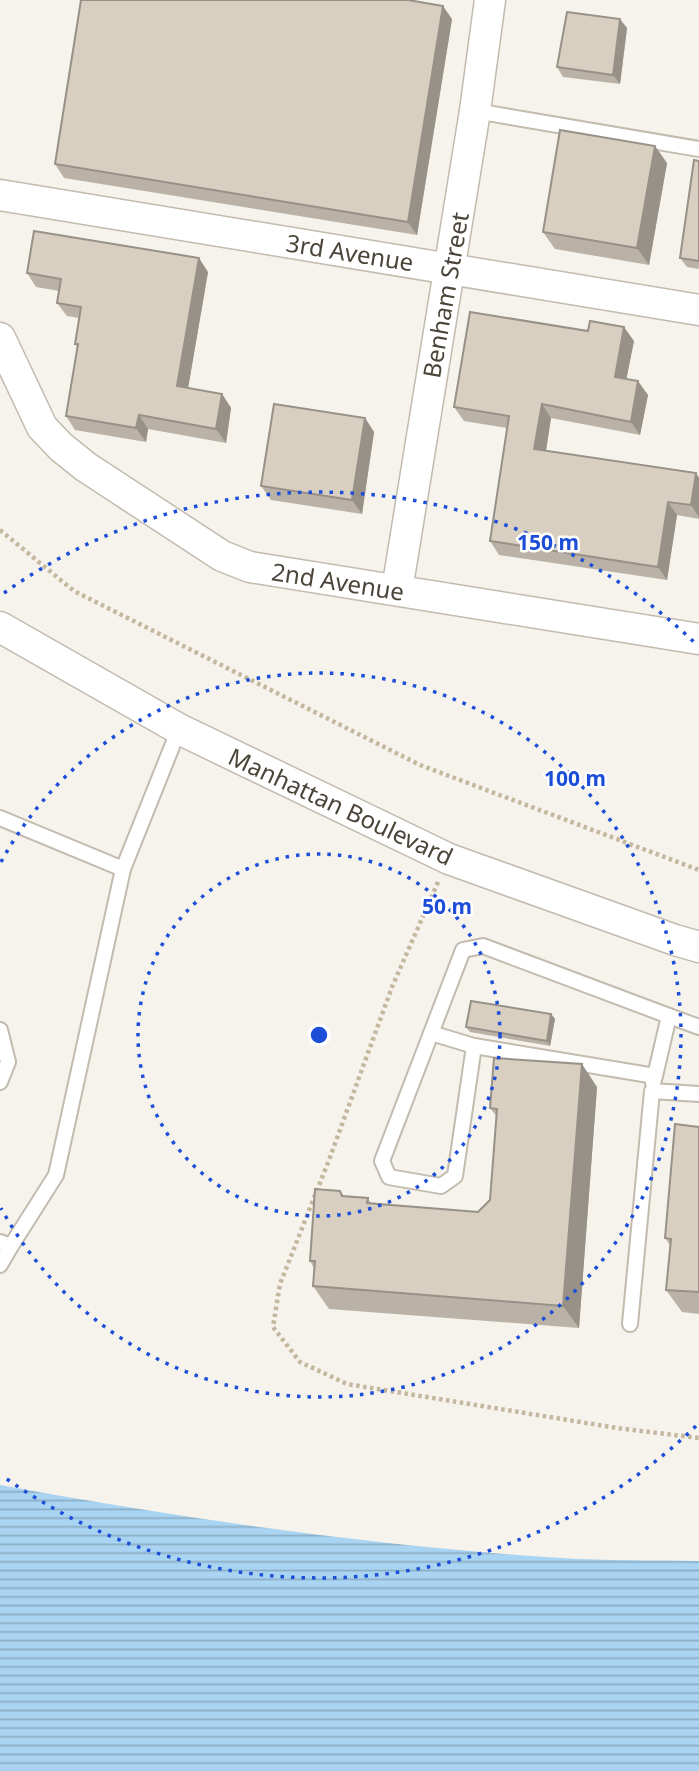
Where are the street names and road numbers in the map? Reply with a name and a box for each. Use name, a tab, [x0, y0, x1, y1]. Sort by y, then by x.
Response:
street label: Benham Street	[414, 209, 476, 381]
street label: 3rd Avenue	[284, 226, 416, 278]
street label: 2nd Avenue	[269, 554, 407, 608]
street label: Manhattan Boulevard	[223, 739, 459, 873]

